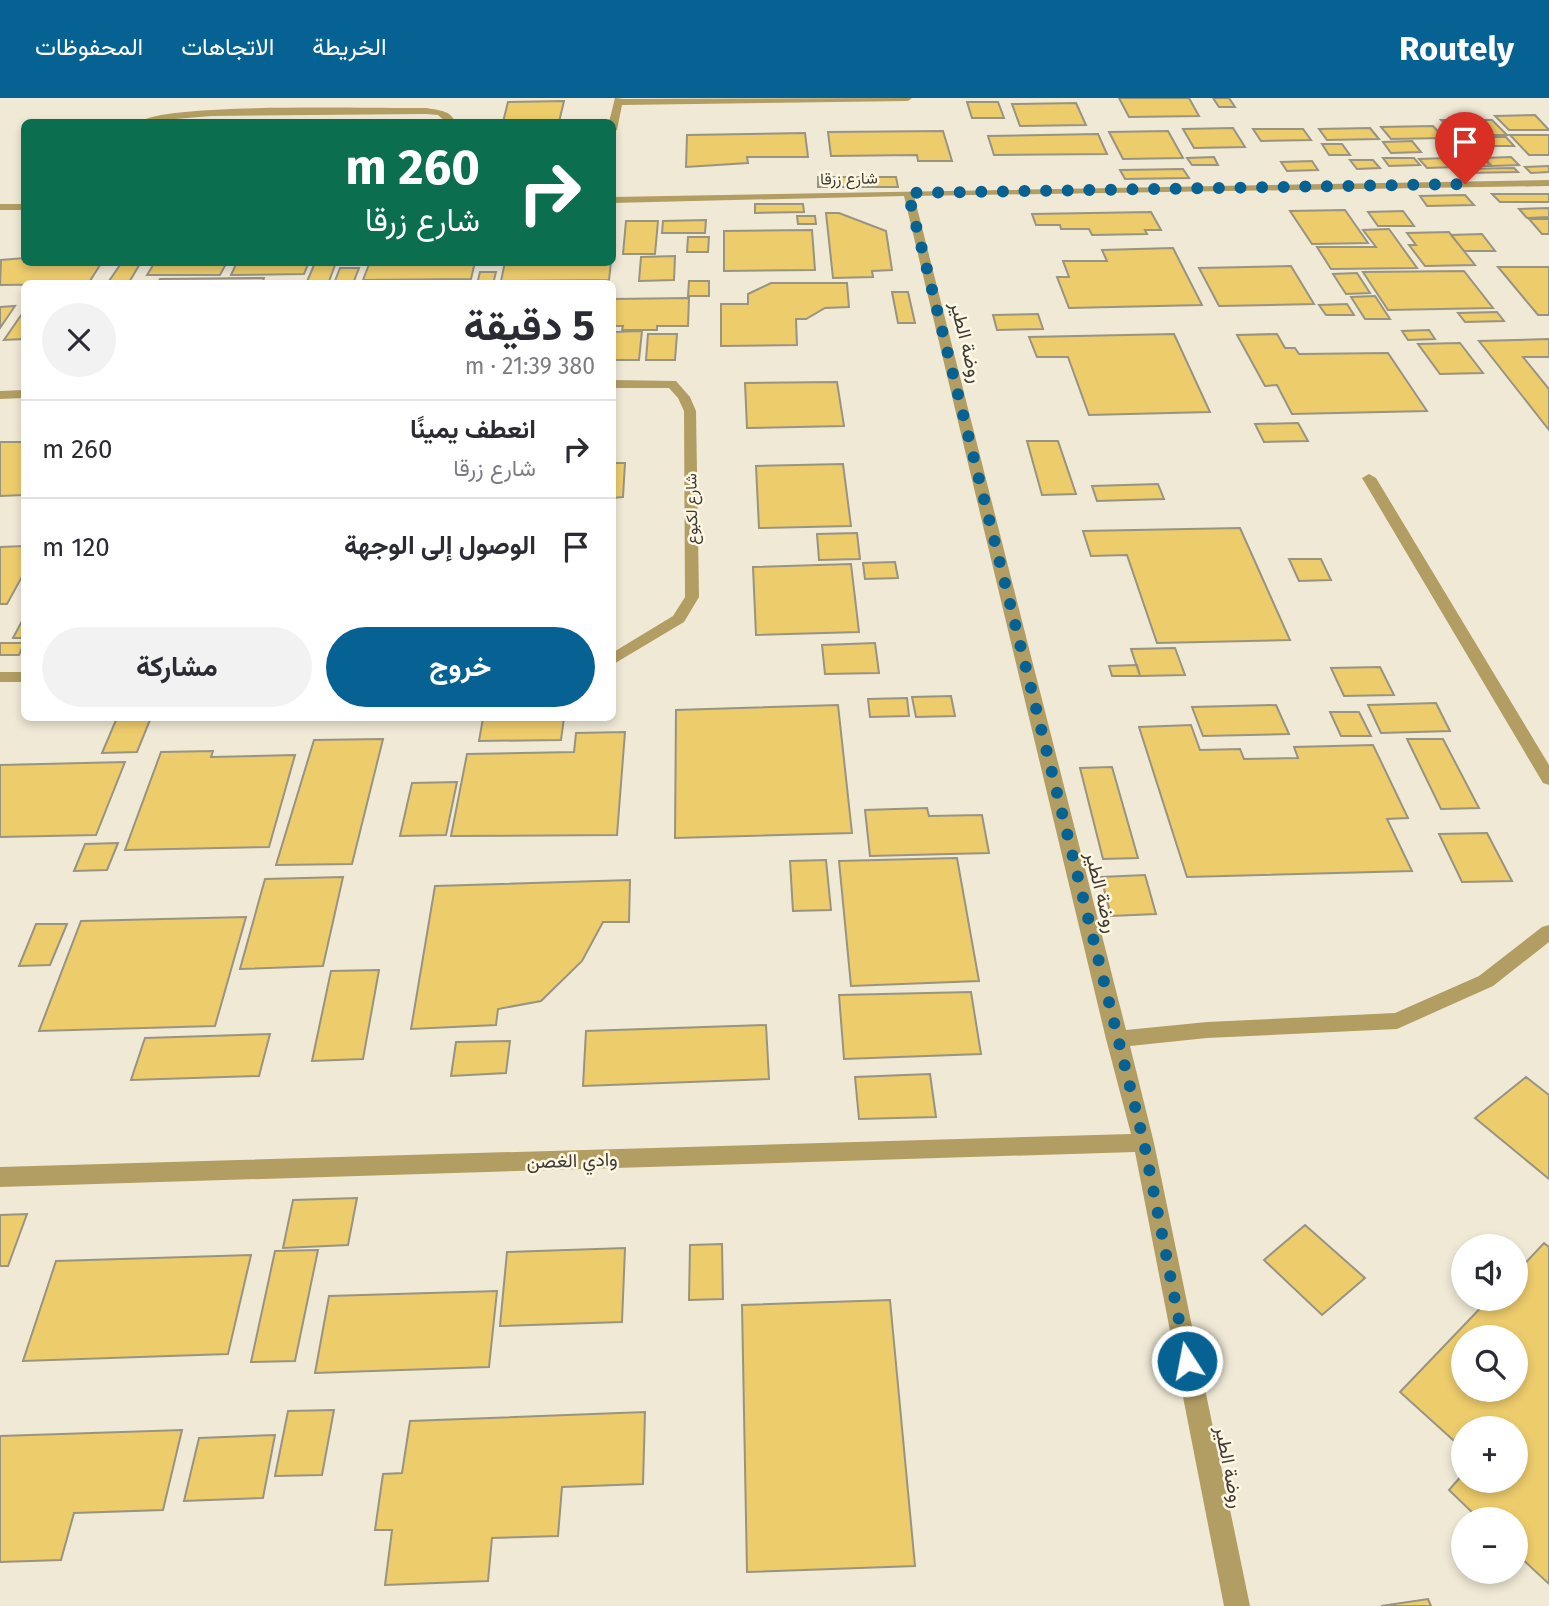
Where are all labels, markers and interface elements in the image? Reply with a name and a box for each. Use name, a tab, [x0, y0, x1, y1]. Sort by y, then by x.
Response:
text: Routely	[1399, 29, 1514, 69]
text: المحفوظات	[35, 33, 143, 61]
text: الاتجاهات	[181, 33, 274, 61]
text: الخريطة	[312, 33, 387, 61]
pin	[1435, 112, 1495, 184]
icon: arrive	[1446, 123, 1484, 161]
text: 260 m	[345, 138, 480, 197]
icon: right	[504, 147, 595, 238]
street label: شارع زرقا	[820, 168, 878, 191]
text: شارع زرقا	[365, 201, 480, 239]
street label: روضة الطير	[945, 298, 988, 385]
text: 5 دقيقة	[463, 301, 595, 351]
button: close	[42, 303, 116, 377]
text: 380 m · 21:39	[465, 352, 595, 380]
text: انعطف يمينًا	[410, 414, 536, 445]
icon: right	[557, 430, 595, 468]
text: 260 m	[42, 434, 112, 465]
text: شارع زرقا	[453, 454, 536, 482]
street label: شارع لكبوع	[681, 473, 704, 545]
icon: arrive	[557, 528, 595, 566]
text: الوصول إلى الوجهة	[344, 530, 536, 561]
text: 120 m	[42, 532, 110, 563]
button: مشاركة	[42, 627, 312, 707]
button: خروج	[326, 627, 595, 707]
street label: روضة الطير	[1080, 848, 1123, 935]
street label: وادي الغصن	[526, 1147, 618, 1178]
map controls	[1451, 1234, 1528, 1584]
button: sound	[1451, 1234, 1528, 1311]
position arrow	[1150, 1324, 1224, 1398]
button: search	[1451, 1325, 1528, 1402]
button: +	[1451, 1416, 1528, 1493]
street label: روضة الطير	[1210, 1423, 1249, 1510]
button: −	[1451, 1507, 1528, 1584]

